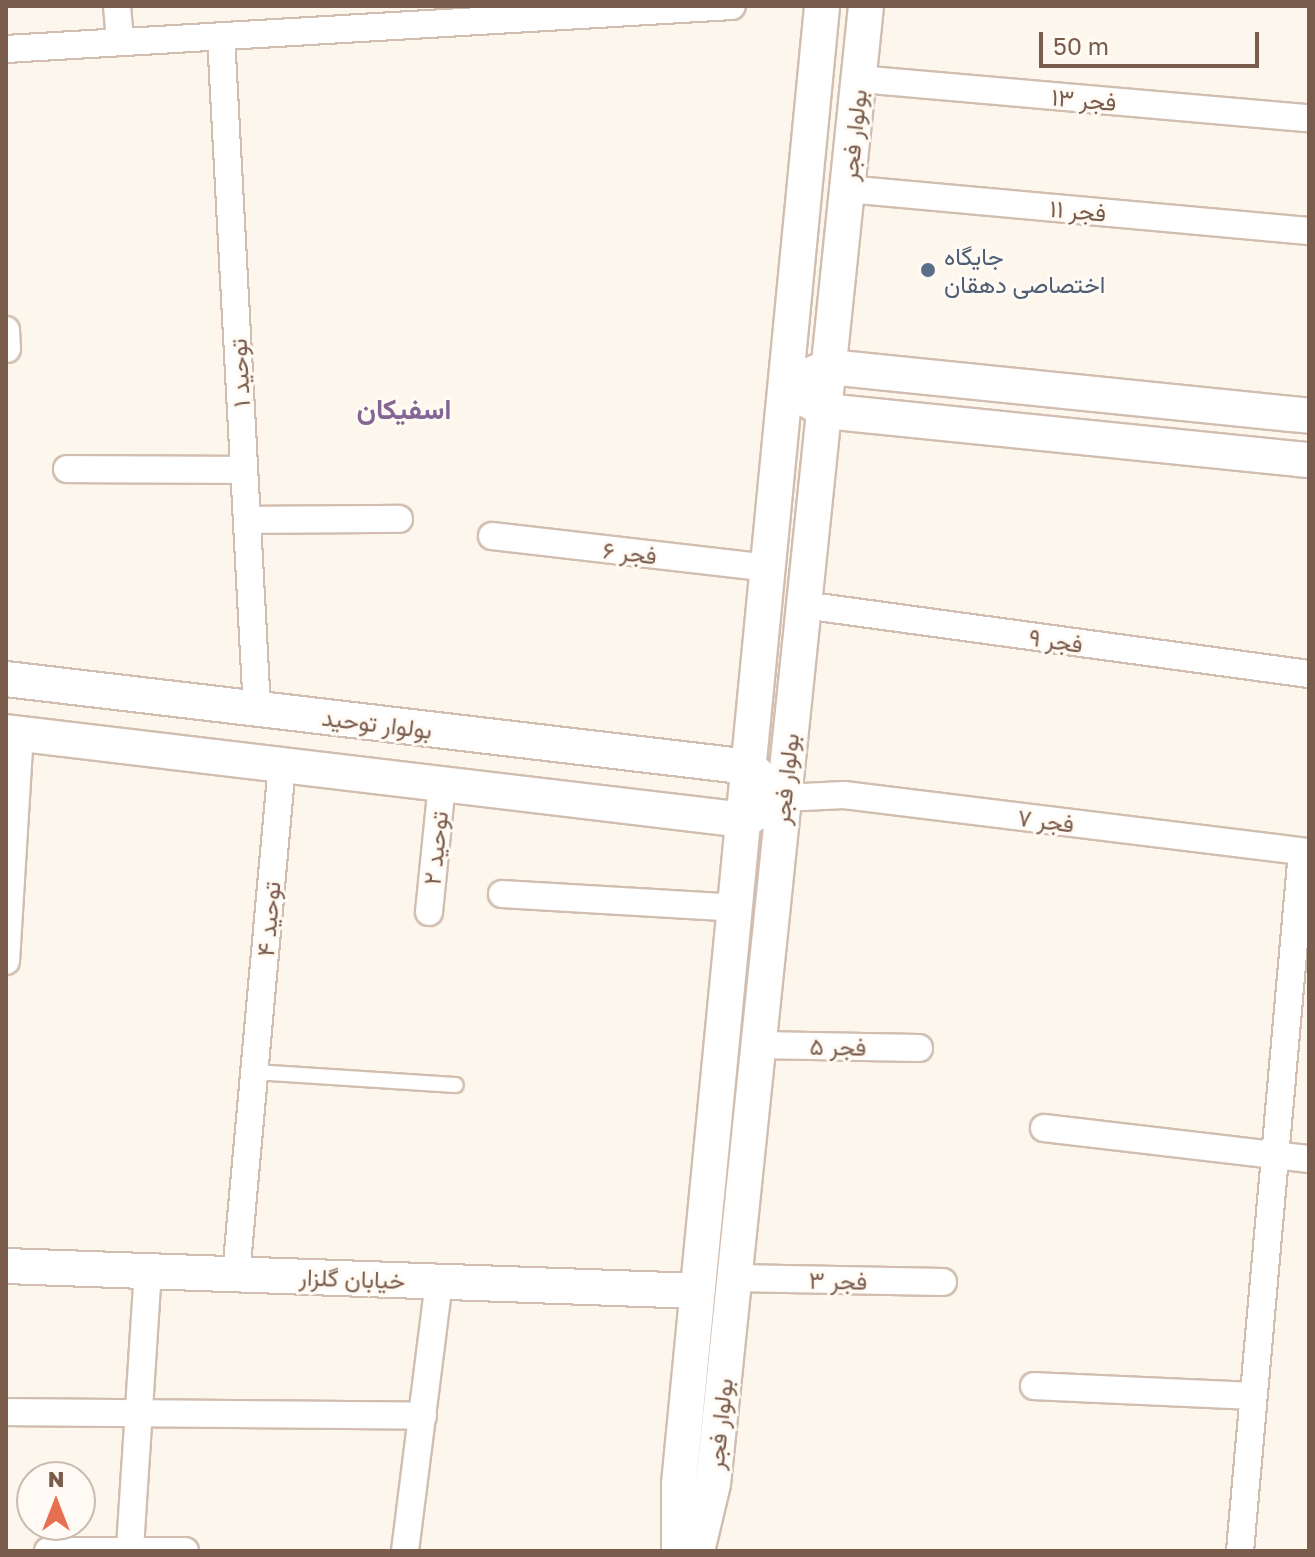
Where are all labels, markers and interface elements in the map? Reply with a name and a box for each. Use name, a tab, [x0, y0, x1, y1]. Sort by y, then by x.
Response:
scale bar	[1043, 16, 1263, 66]
text: 50 m	[1053, 31, 1109, 60]
street label: فجر ۱۳	[1050, 82, 1118, 116]
street label: بولوار فجر	[834, 88, 872, 182]
street label: فجر ۱۱	[1049, 193, 1107, 227]
place label: جایگاه اختصاصی دهقان	[944, 242, 1105, 298]
marker: جایگاه اختصاصی دهقان	[919, 261, 937, 279]
street label: توحید ۱	[223, 338, 255, 408]
district label: اسفیکان	[356, 392, 452, 426]
street label: فجر ۶	[601, 534, 659, 570]
street label: فجر ۹	[1027, 622, 1085, 658]
street label: بولوار توحید	[320, 702, 434, 744]
street label: بولوار فجر	[766, 732, 804, 826]
street label: فجر ۷	[1016, 802, 1076, 838]
street label: توحید ۲	[417, 810, 453, 886]
street label: توحید ۴	[250, 880, 286, 958]
street label: فجر ۵	[809, 1031, 867, 1061]
street label: خیابان گلزار	[298, 1262, 406, 1294]
street label: فجر ۳	[809, 1265, 867, 1295]
street label: بولوار فجر	[700, 1377, 738, 1471]
north arrow	[16, 1461, 96, 1541]
text: N	[48, 1465, 64, 1492]

